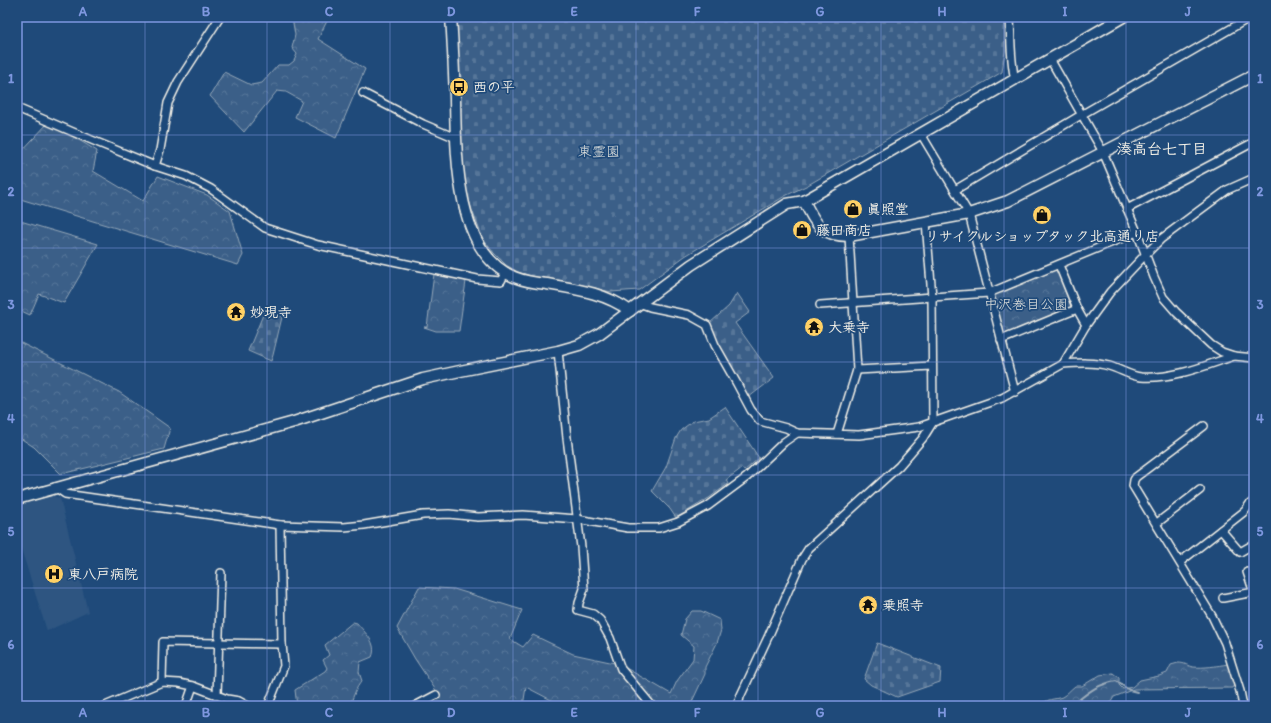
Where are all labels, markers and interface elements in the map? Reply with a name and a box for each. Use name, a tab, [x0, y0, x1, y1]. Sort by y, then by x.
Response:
text: A	[78, 4, 88, 19]
text: B	[202, 4, 211, 19]
text: C	[325, 4, 334, 19]
text: D	[447, 4, 456, 19]
text: E	[570, 4, 578, 19]
text: F	[694, 4, 701, 19]
text: G	[816, 4, 825, 19]
text: H	[938, 4, 947, 19]
text: I	[1063, 4, 1068, 19]
text: J	[1184, 4, 1192, 19]
text: 1	[8, 71, 14, 86]
text: 1	[1257, 71, 1263, 86]
bus stop icon: 西の平	[448, 76, 470, 98]
place label: 西の平	[473, 79, 515, 96]
district label: 湊高台七丁目	[1117, 140, 1207, 158]
park label: 東霊園	[578, 143, 620, 160]
text: 2	[8, 184, 15, 199]
text: 2	[1257, 184, 1264, 199]
shop icon: 眞照堂	[842, 198, 864, 220]
place label: 眞照堂	[867, 201, 909, 218]
shop icon: リサイクルショップタック北高通り店	[1031, 204, 1053, 226]
shop icon: 藤田商店	[791, 219, 813, 241]
place label: 藤田商店	[816, 222, 872, 239]
place label: リサイクルショップタック北高通り店	[925, 228, 1159, 245]
park label: 中沢巻目公園	[984, 296, 1068, 313]
text: 3	[7, 297, 15, 312]
text: 3	[1256, 297, 1264, 312]
temple icon: 妙現寺	[225, 301, 247, 323]
place label: 妙現寺	[250, 304, 292, 321]
temple icon: 大乗寺	[803, 316, 825, 338]
place label: 大乗寺	[828, 319, 870, 336]
text: 4	[7, 411, 15, 426]
text: 4	[1256, 411, 1264, 426]
text: 5	[8, 524, 15, 539]
text: 5	[1257, 524, 1264, 539]
hospital icon: 東八戸病院	[43, 563, 65, 585]
place label: 東八戸病院	[68, 566, 138, 583]
temple icon: 乗照寺	[857, 594, 879, 616]
place label: 乗照寺	[882, 597, 924, 614]
text: 6	[8, 637, 15, 652]
text: 6	[1257, 637, 1264, 652]
text: A	[78, 705, 88, 720]
text: B	[202, 705, 211, 720]
text: C	[325, 705, 334, 720]
text: D	[447, 705, 456, 720]
text: E	[570, 705, 578, 720]
text: F	[694, 705, 701, 720]
text: G	[816, 705, 825, 720]
text: H	[938, 705, 947, 720]
text: I	[1063, 705, 1068, 720]
text: J	[1184, 705, 1192, 720]

